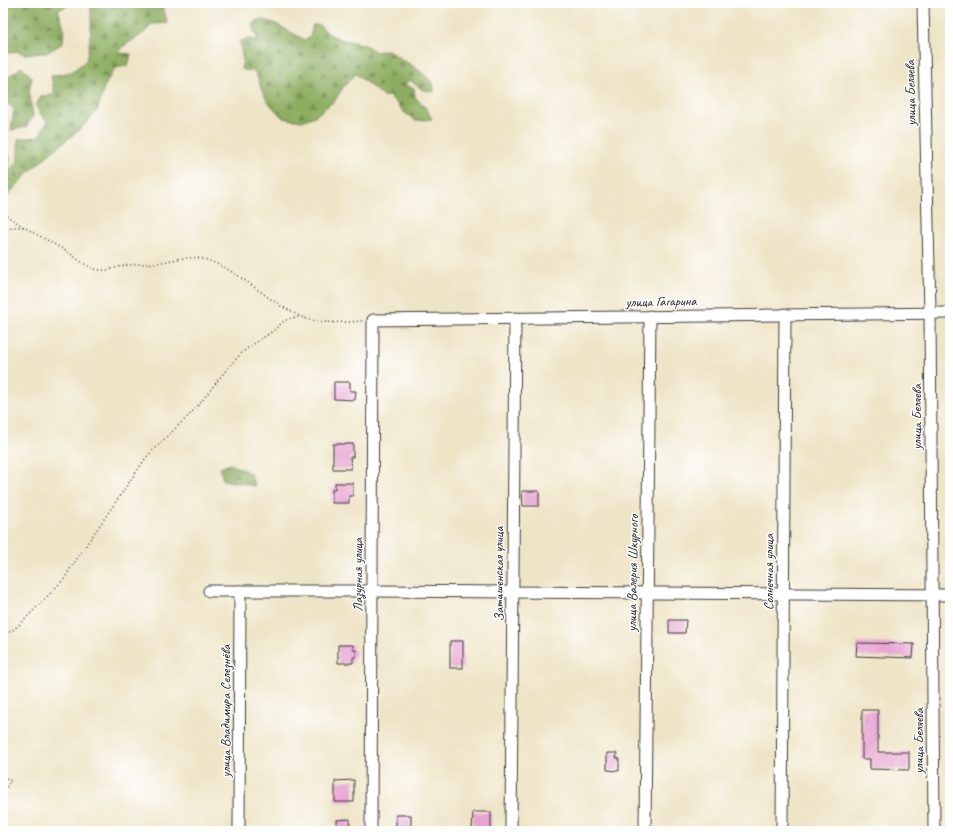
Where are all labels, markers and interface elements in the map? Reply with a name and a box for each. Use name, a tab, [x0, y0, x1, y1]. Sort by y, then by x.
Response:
street label: улица Беляева	[901, 59, 920, 127]
street label: улица Гагарина	[624, 292, 697, 311]
street label: улица Беляева	[908, 383, 925, 451]
street label: улица Валерия Шкурного	[623, 513, 642, 633]
street label: Затишенская улица	[490, 525, 507, 621]
street label: Солнечная улица	[760, 533, 777, 610]
street label: Лазурная улица	[349, 537, 366, 612]
street label: улица Владимира Селезнёва	[217, 644, 234, 778]
street label: улица Беляева	[910, 707, 927, 775]

